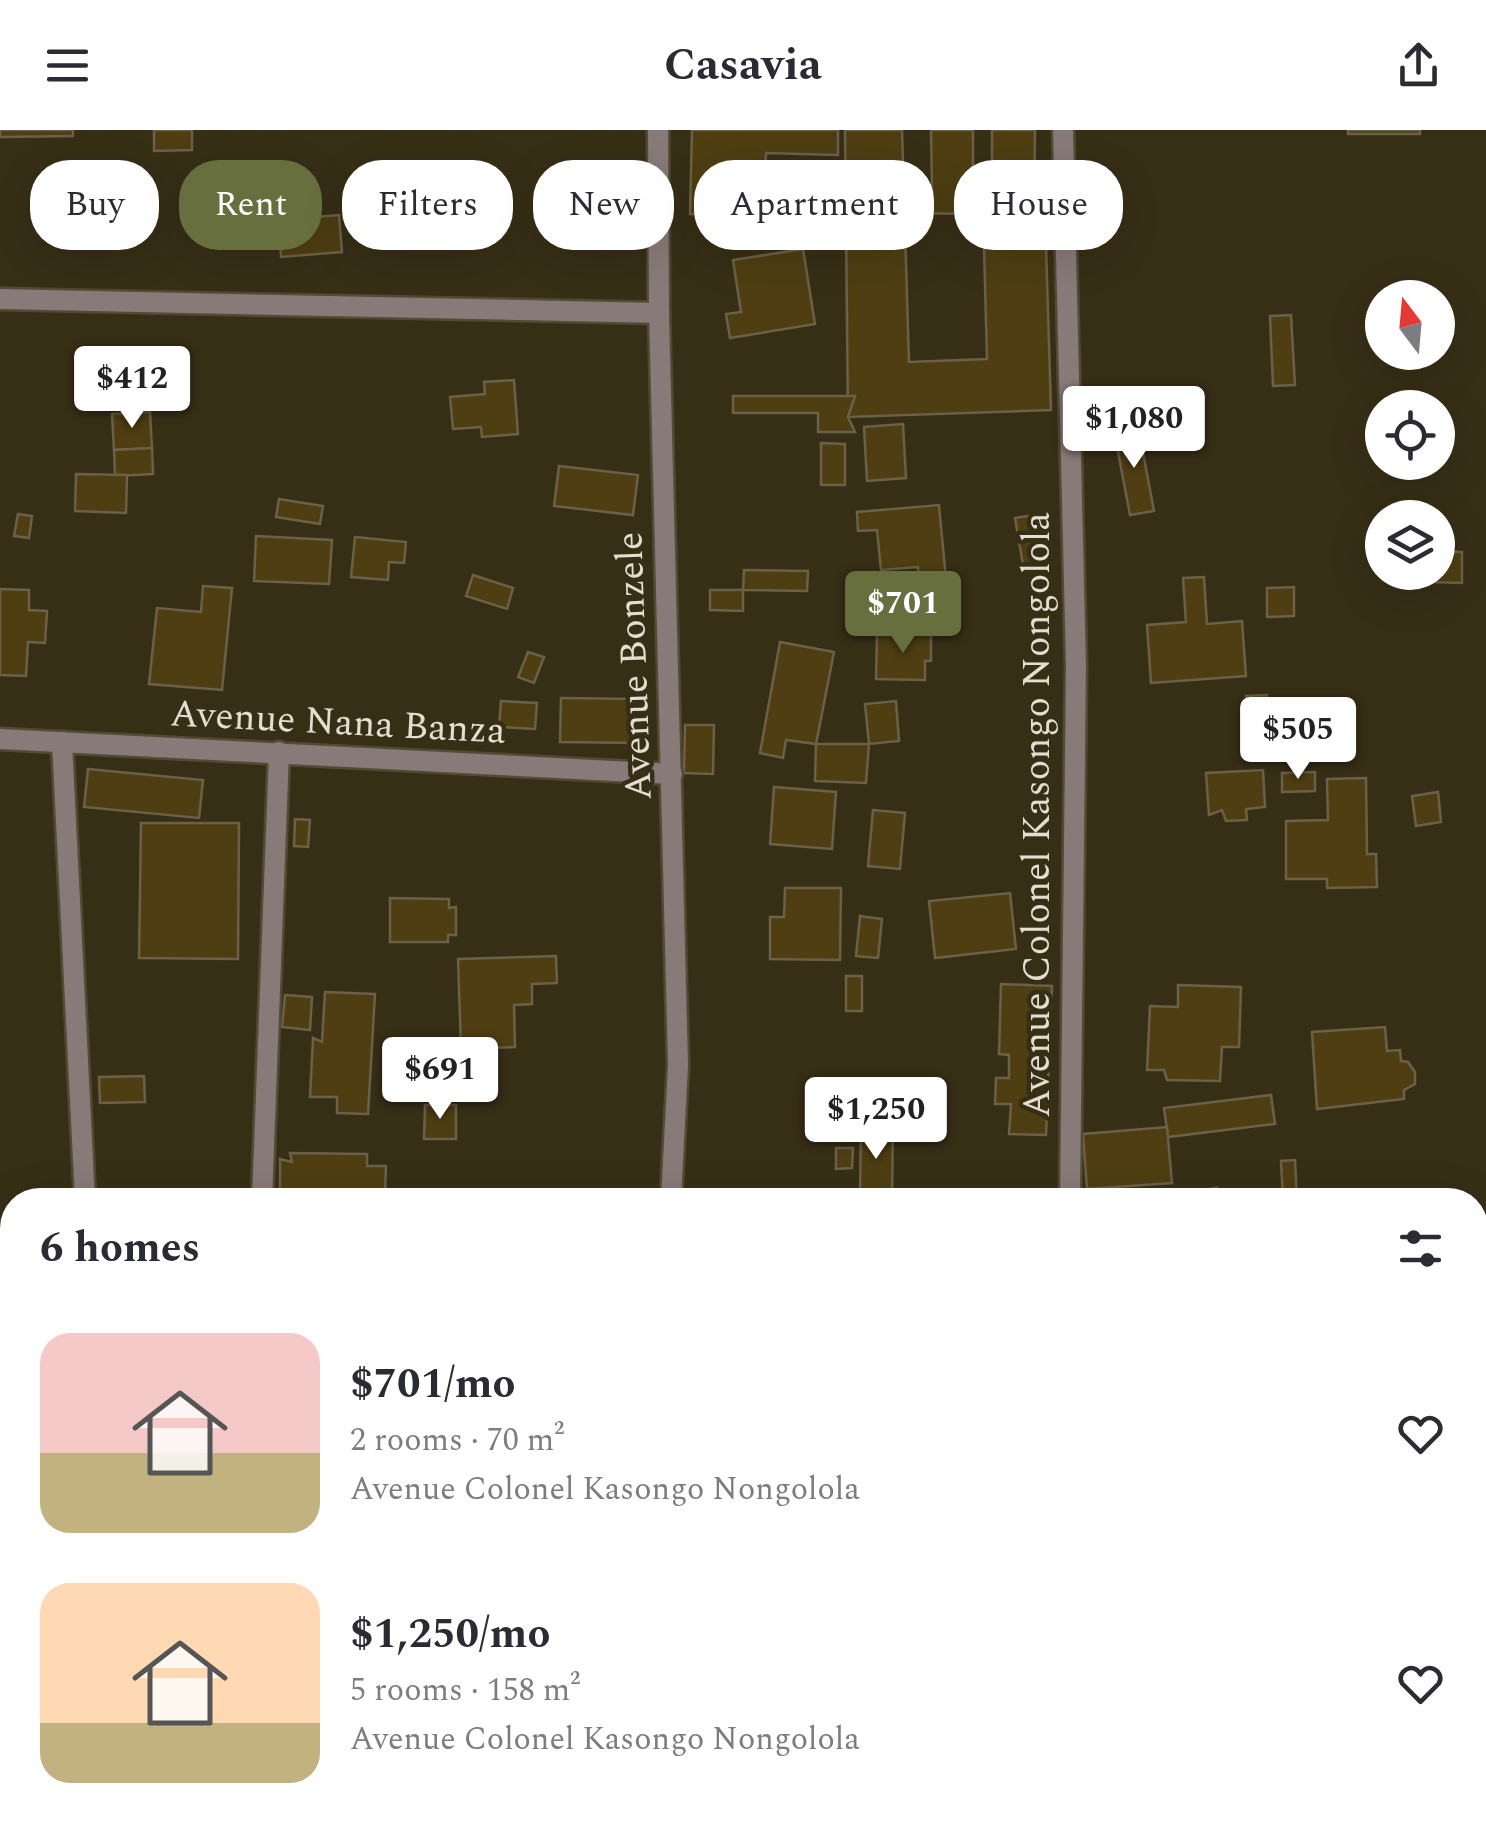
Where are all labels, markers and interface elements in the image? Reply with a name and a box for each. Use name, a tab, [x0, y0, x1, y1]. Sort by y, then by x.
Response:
text: Casavia	[664, 31, 822, 100]
icon: menu	[40, 38, 95, 93]
icon: share	[1391, 38, 1446, 93]
chip: Buy	[30, 160, 159, 250]
chip: Rent	[179, 160, 322, 250]
chip: Filters	[342, 160, 513, 250]
chip: New	[533, 160, 674, 250]
chip: Apartment	[694, 160, 934, 250]
chip: House	[954, 160, 1123, 250]
north arrow	[1365, 280, 1455, 370]
map controls	[1365, 280, 1455, 590]
pin: $412	[73, 346, 191, 431]
text: $412	[96, 354, 168, 403]
pin: $1,080	[1053, 386, 1215, 471]
button: locate	[1365, 390, 1455, 480]
text: $1,080	[1085, 394, 1183, 443]
button: layers	[1365, 500, 1455, 590]
street label: Avenue Colonel Kasongo Nongolola	[1009, 512, 1067, 1118]
street label: Avenue Bonzele	[601, 531, 669, 801]
pin: $701	[844, 571, 962, 656]
text: $701	[867, 579, 939, 628]
street label: Avenue Nana Banza	[169, 685, 508, 761]
pin: $505	[1239, 697, 1357, 782]
text: $505	[1262, 705, 1334, 754]
pin: $691	[381, 1037, 499, 1122]
text: $691	[404, 1045, 476, 1094]
pin: $1,250	[795, 1077, 957, 1162]
text: $1,250	[827, 1085, 925, 1134]
text: 6 homes	[40, 1217, 200, 1280]
icon: filters	[1393, 1221, 1448, 1276]
text: $701/mo	[350, 1353, 516, 1416]
icon: home	[120, 1373, 240, 1493]
icon: heart	[1393, 1406, 1448, 1461]
text: 2 rooms · 70 m²	[350, 1416, 564, 1465]
text: Avenue Colonel Kasongo Nongolola	[350, 1465, 860, 1514]
text: $1,250/mo	[350, 1603, 550, 1666]
icon: home	[120, 1623, 240, 1743]
icon: heart	[1393, 1656, 1448, 1711]
text: 5 rooms · 158 m²	[350, 1666, 580, 1715]
text: Avenue Colonel Kasongo Nongolola	[350, 1715, 860, 1764]

